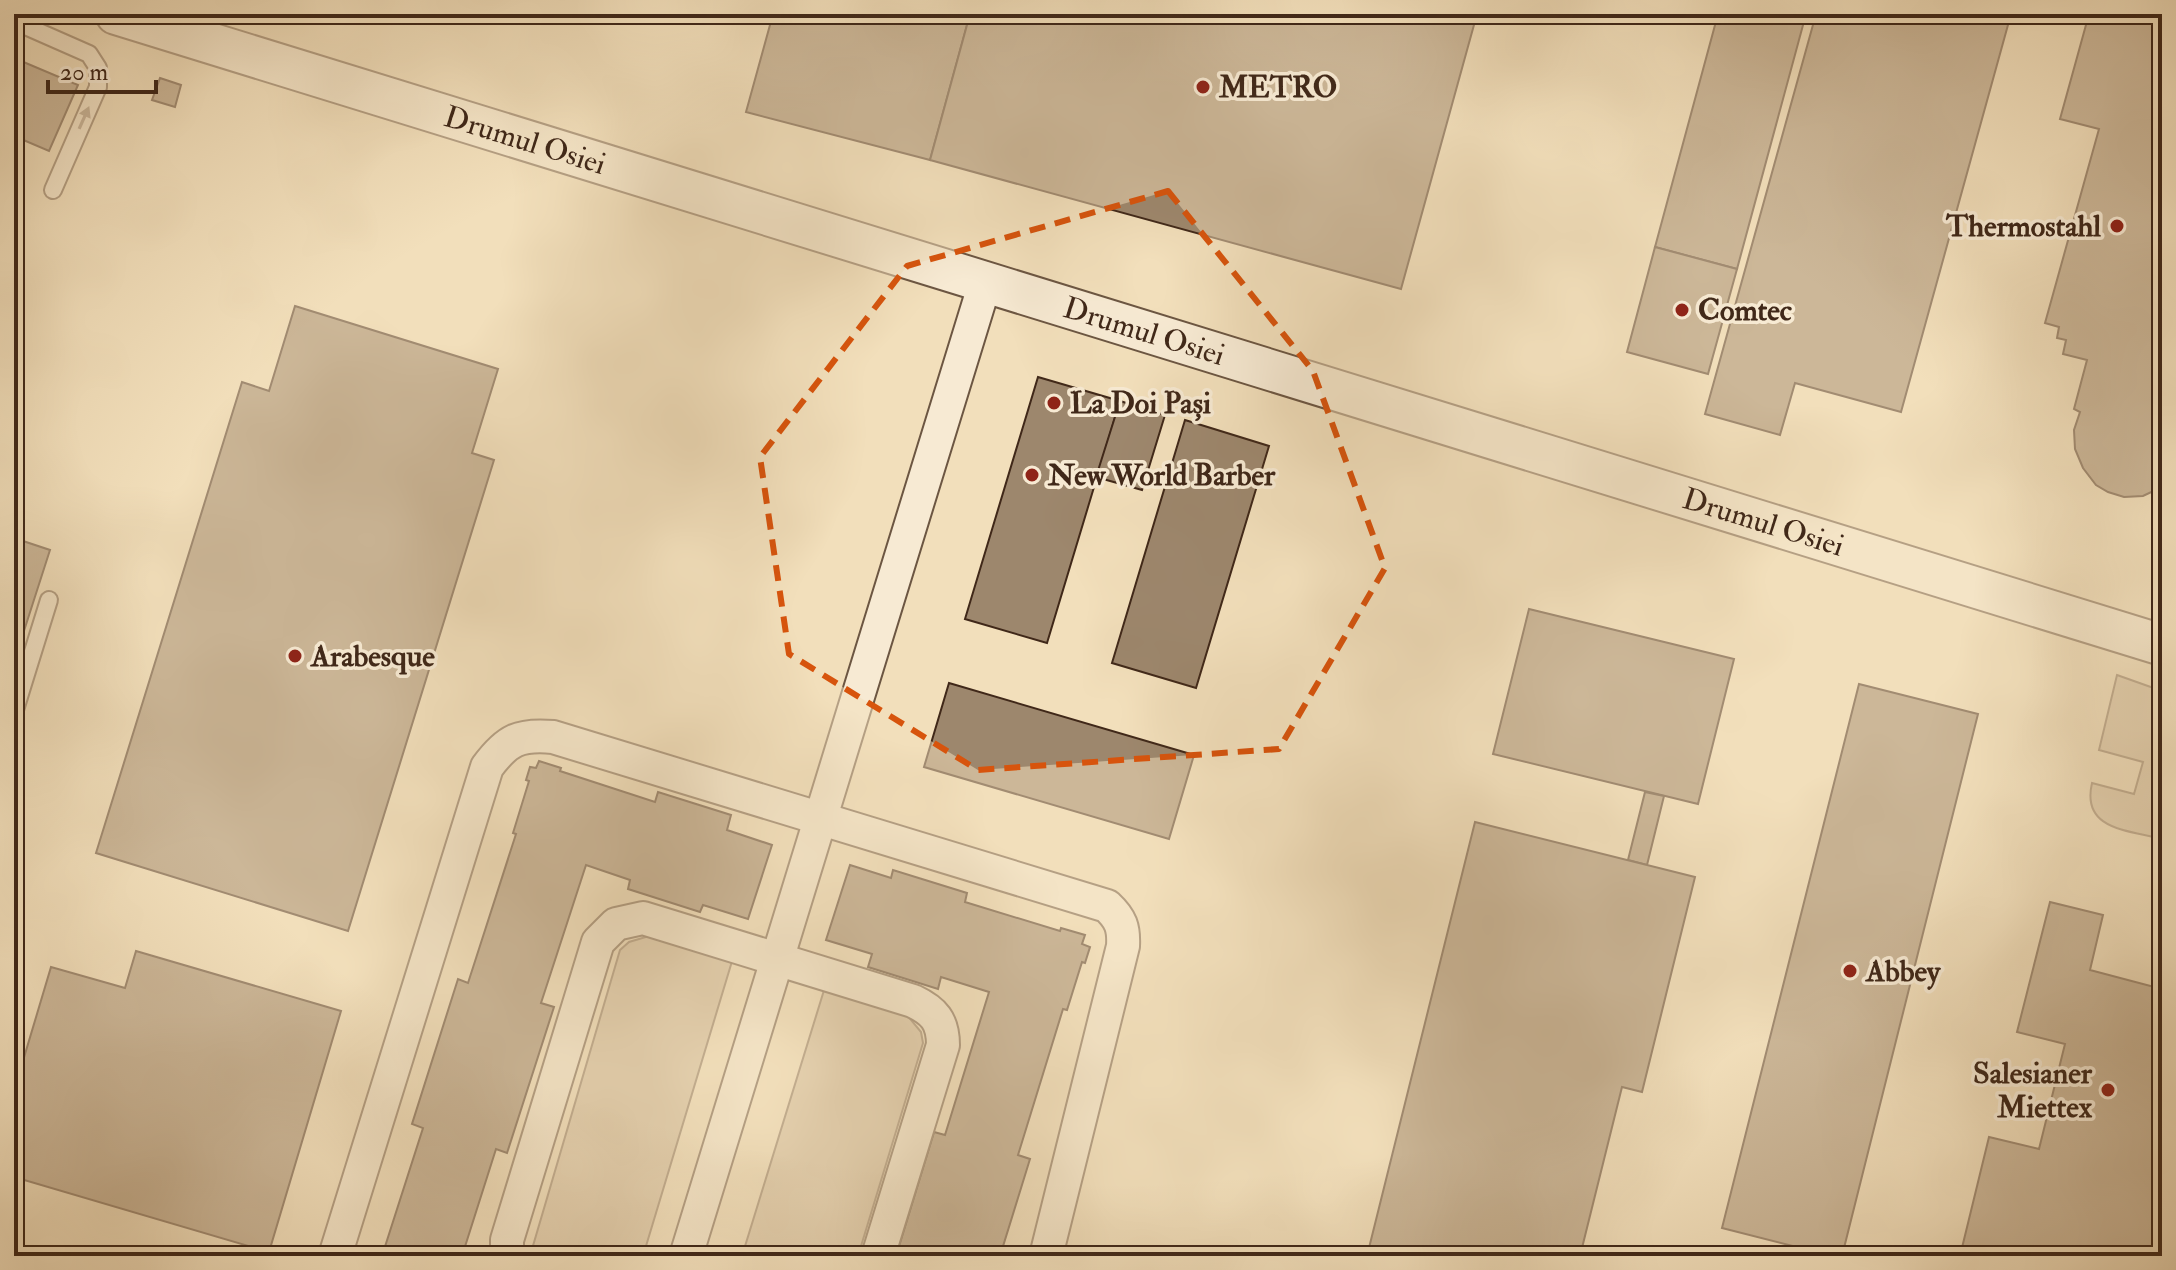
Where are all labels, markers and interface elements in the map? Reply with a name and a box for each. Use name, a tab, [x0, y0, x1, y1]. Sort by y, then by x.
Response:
scale bar	[48, 44, 156, 94]
text: 20 m	[60, 57, 109, 88]
place label: METRO	[1218, 69, 1337, 106]
marker: METRO	[1194, 78, 1212, 96]
street label: Drumul Osiei	[440, 98, 610, 183]
one-way arrow	[78, 106, 91, 130]
place label: Thermostahl	[1945, 208, 2101, 245]
marker: Thermostahl	[2108, 217, 2126, 235]
street label: Drumul Osiei	[1059, 289, 1229, 374]
place label: Comtec	[1698, 292, 1792, 329]
marker: Comtec	[1673, 301, 1691, 319]
place label: La Doi Pași	[1070, 385, 1211, 422]
marker: La Doi Pași	[1045, 394, 1063, 412]
place label: New World Barber	[1047, 457, 1276, 494]
marker: New World Barber	[1023, 466, 1041, 484]
street label: Drumul Osiei	[1678, 480, 1848, 565]
place label: Arabesque	[309, 638, 435, 675]
marker: Arabesque	[286, 647, 304, 665]
place label: Abbey	[1864, 953, 1942, 990]
marker: Abbey	[1841, 962, 1859, 980]
place label: Salesianer Miettex	[1973, 1055, 2093, 1126]
marker: Salesianer Miettex	[2099, 1081, 2117, 1099]

